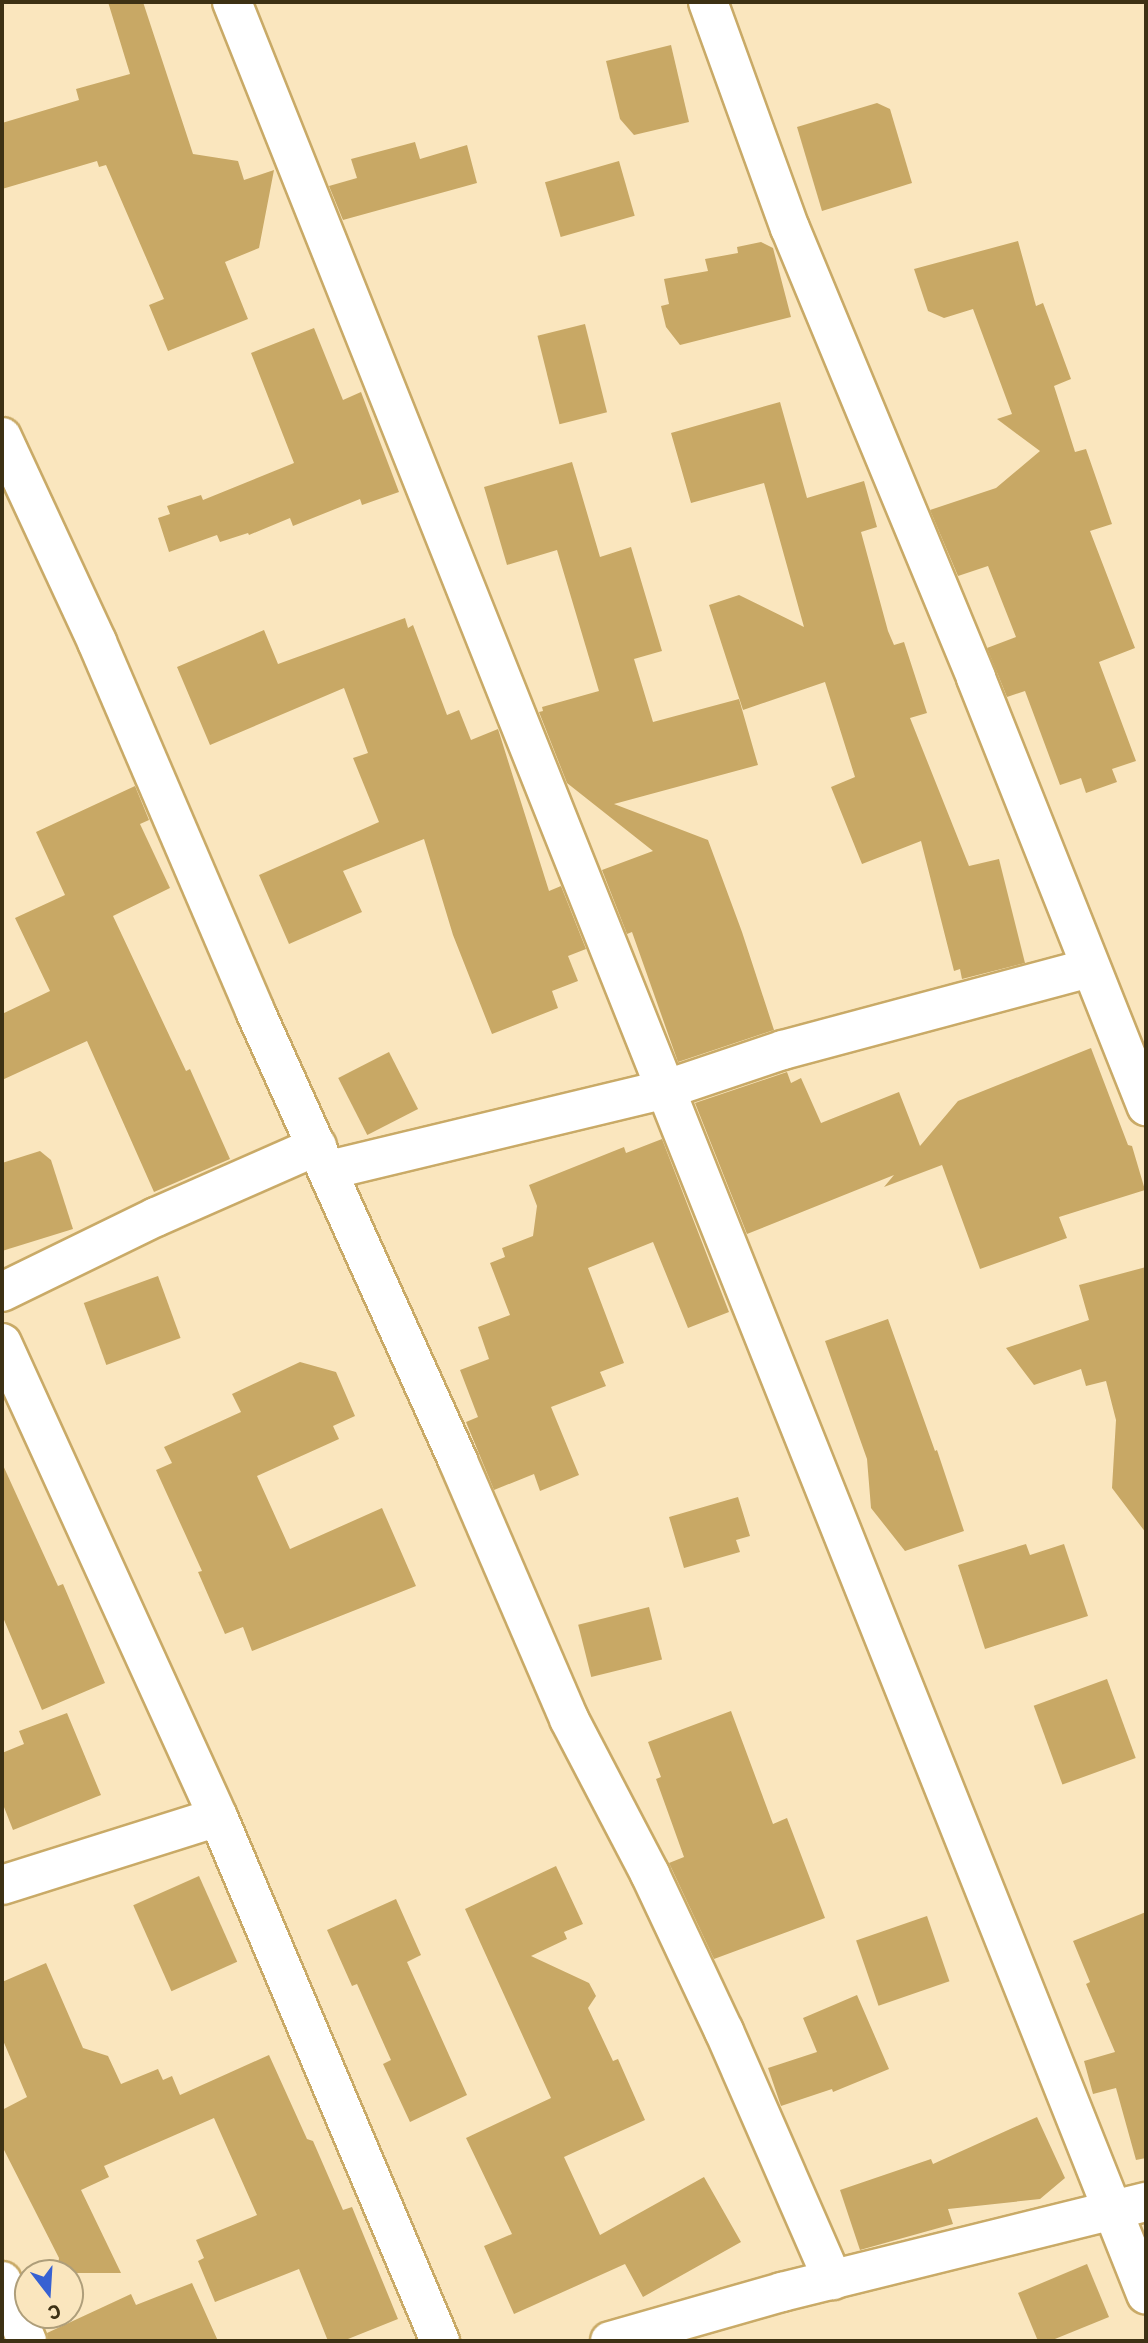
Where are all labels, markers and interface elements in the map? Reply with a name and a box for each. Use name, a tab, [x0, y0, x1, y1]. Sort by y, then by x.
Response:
north arrow	[14, 2259, 84, 2329]
text: С	[45, 2299, 64, 2325]

